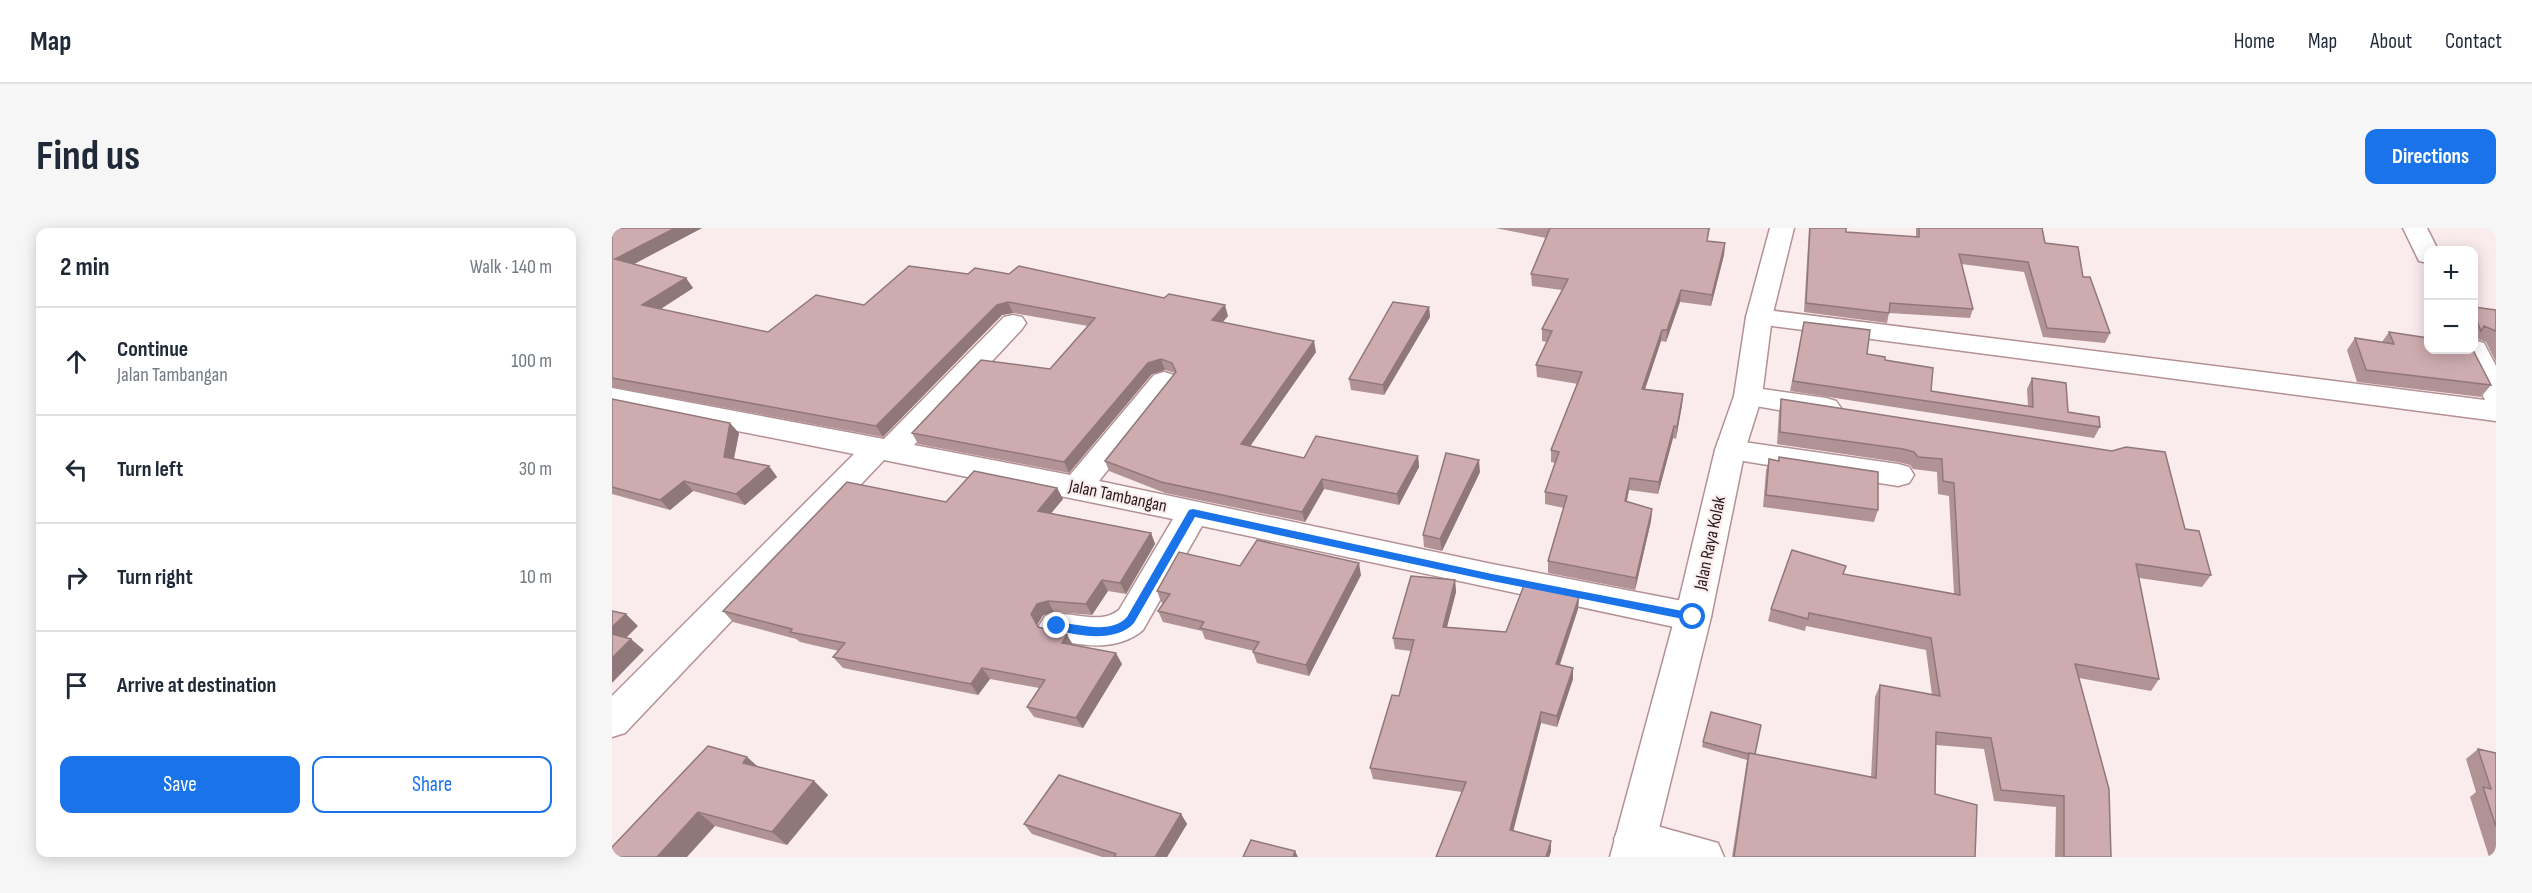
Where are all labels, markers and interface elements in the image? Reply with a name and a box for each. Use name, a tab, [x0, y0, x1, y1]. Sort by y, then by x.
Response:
text: Map	[30, 25, 71, 58]
text: Home	[2234, 29, 2275, 54]
text: Map	[2308, 29, 2337, 54]
text: About	[2370, 29, 2412, 54]
text: Contact	[2445, 29, 2502, 54]
button: Directions	[2365, 129, 2496, 184]
text: Find us	[36, 131, 140, 182]
map controls	[2424, 246, 2478, 354]
button: +	[2424, 246, 2478, 300]
text: 2 min	[60, 252, 110, 283]
text: Walk · 140 m	[470, 255, 552, 279]
button: −	[2424, 300, 2478, 354]
text: Continue	[117, 336, 188, 363]
icon: ahead	[60, 345, 93, 378]
text: 100 m	[511, 349, 552, 373]
text: Jalan Tambangan	[117, 363, 228, 387]
icon: left	[60, 453, 93, 486]
text: Turn left	[117, 456, 183, 483]
text: 30 m	[519, 457, 552, 481]
street label: Jalan Tambangan	[1066, 475, 1169, 517]
street label: Jalan Raya Kolak	[1690, 494, 1730, 593]
icon: right	[60, 561, 93, 594]
text: Turn right	[117, 564, 193, 591]
text: 10 m	[520, 565, 552, 589]
route start	[1679, 603, 1705, 629]
route end	[1043, 612, 1069, 638]
icon: arrive	[60, 669, 93, 702]
text: Arrive at destination	[117, 672, 276, 699]
button: Save	[60, 756, 300, 813]
button: Share	[312, 756, 552, 813]

